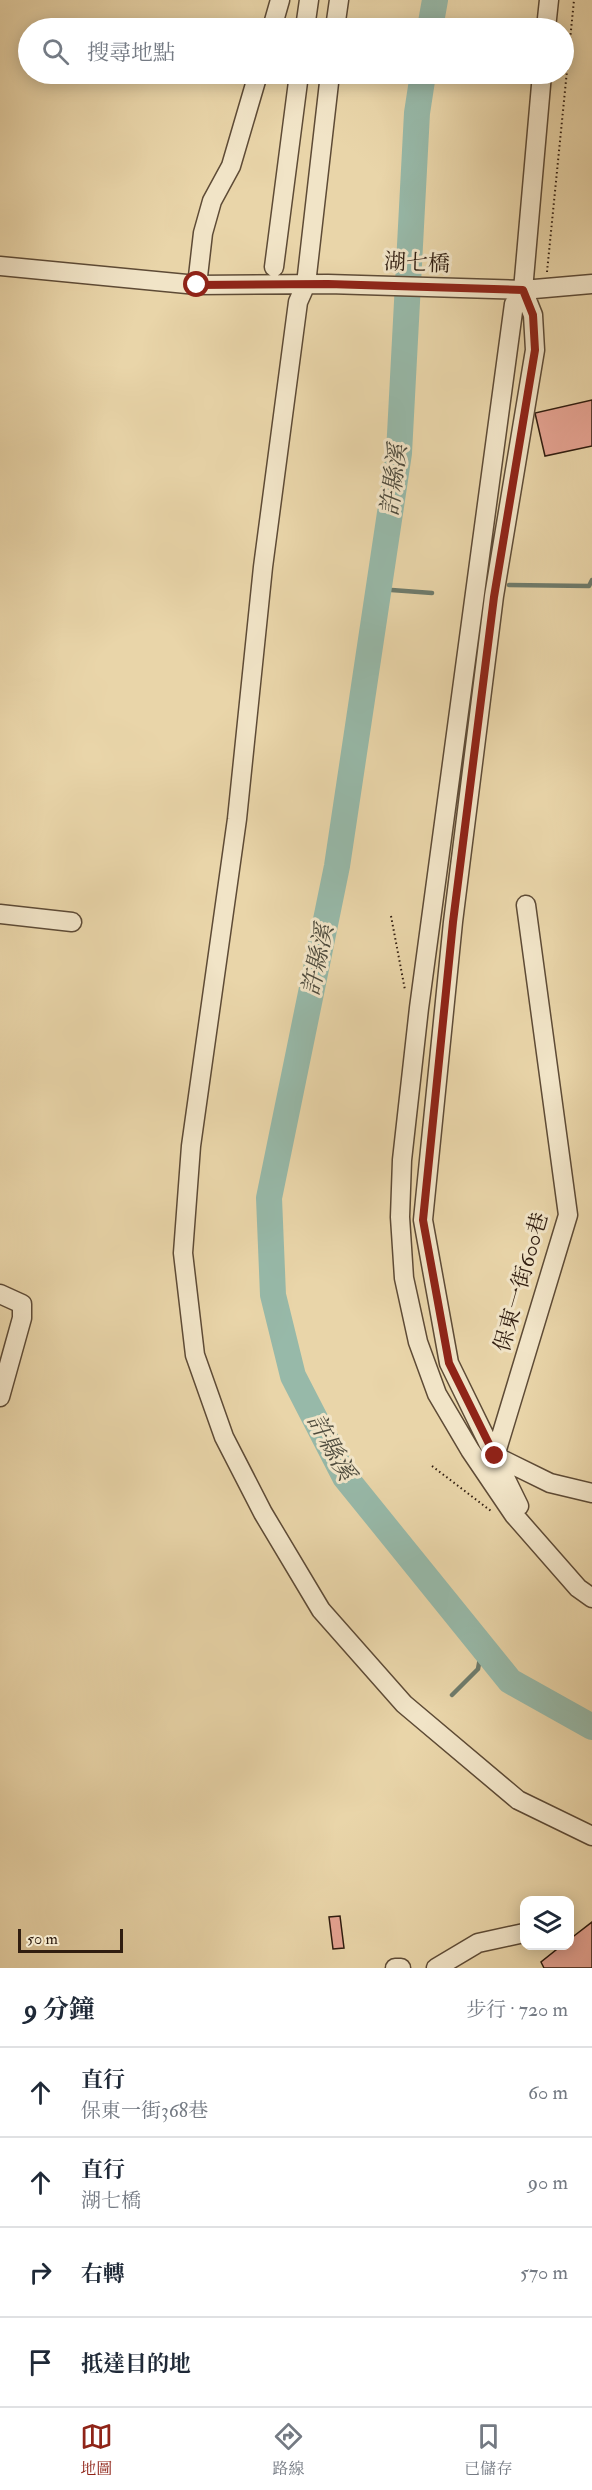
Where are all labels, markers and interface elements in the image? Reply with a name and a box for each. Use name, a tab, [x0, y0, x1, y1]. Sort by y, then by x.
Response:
search box	[18, 18, 574, 84]
icon: search	[39, 35, 72, 68]
text: 搜尋地點	[87, 39, 175, 67]
street label: 湖七橋	[384, 248, 450, 278]
route start	[183, 271, 209, 297]
water label: 許縣溪	[374, 439, 414, 518]
water label: 許縣溪	[295, 919, 341, 998]
street label: 保東一街600巷	[488, 1209, 554, 1355]
water label: 許縣溪	[300, 1408, 363, 1489]
route end	[481, 1442, 507, 1468]
map controls	[520, 1896, 574, 1950]
button: layers	[520, 1896, 574, 1950]
scale bar	[18, 1926, 123, 1954]
text: 50 m	[27, 1929, 58, 1949]
text: 9 分鐘	[24, 1994, 95, 2026]
text: 步行 · 720 m	[466, 1997, 568, 2022]
text: 直行	[81, 2066, 125, 2094]
icon: ahead	[24, 2076, 57, 2109]
text: 60 m	[528, 2080, 568, 2105]
text: 保東一街368巷	[81, 2098, 208, 2123]
text: 直行	[81, 2156, 125, 2184]
icon: ahead	[24, 2166, 57, 2199]
text: 90 m	[528, 2170, 568, 2195]
text: 湖七橋	[81, 2188, 141, 2213]
icon: right	[24, 2256, 57, 2289]
text: 右轉	[81, 2260, 125, 2288]
text: 570 m	[520, 2260, 568, 2285]
icon: arrive	[24, 2346, 57, 2379]
text: 抵達目的地	[81, 2350, 191, 2378]
tab: 地圖	[80, 2420, 113, 2479]
tab: 路線	[272, 2420, 305, 2479]
tab: 已儲存	[464, 2420, 512, 2479]

